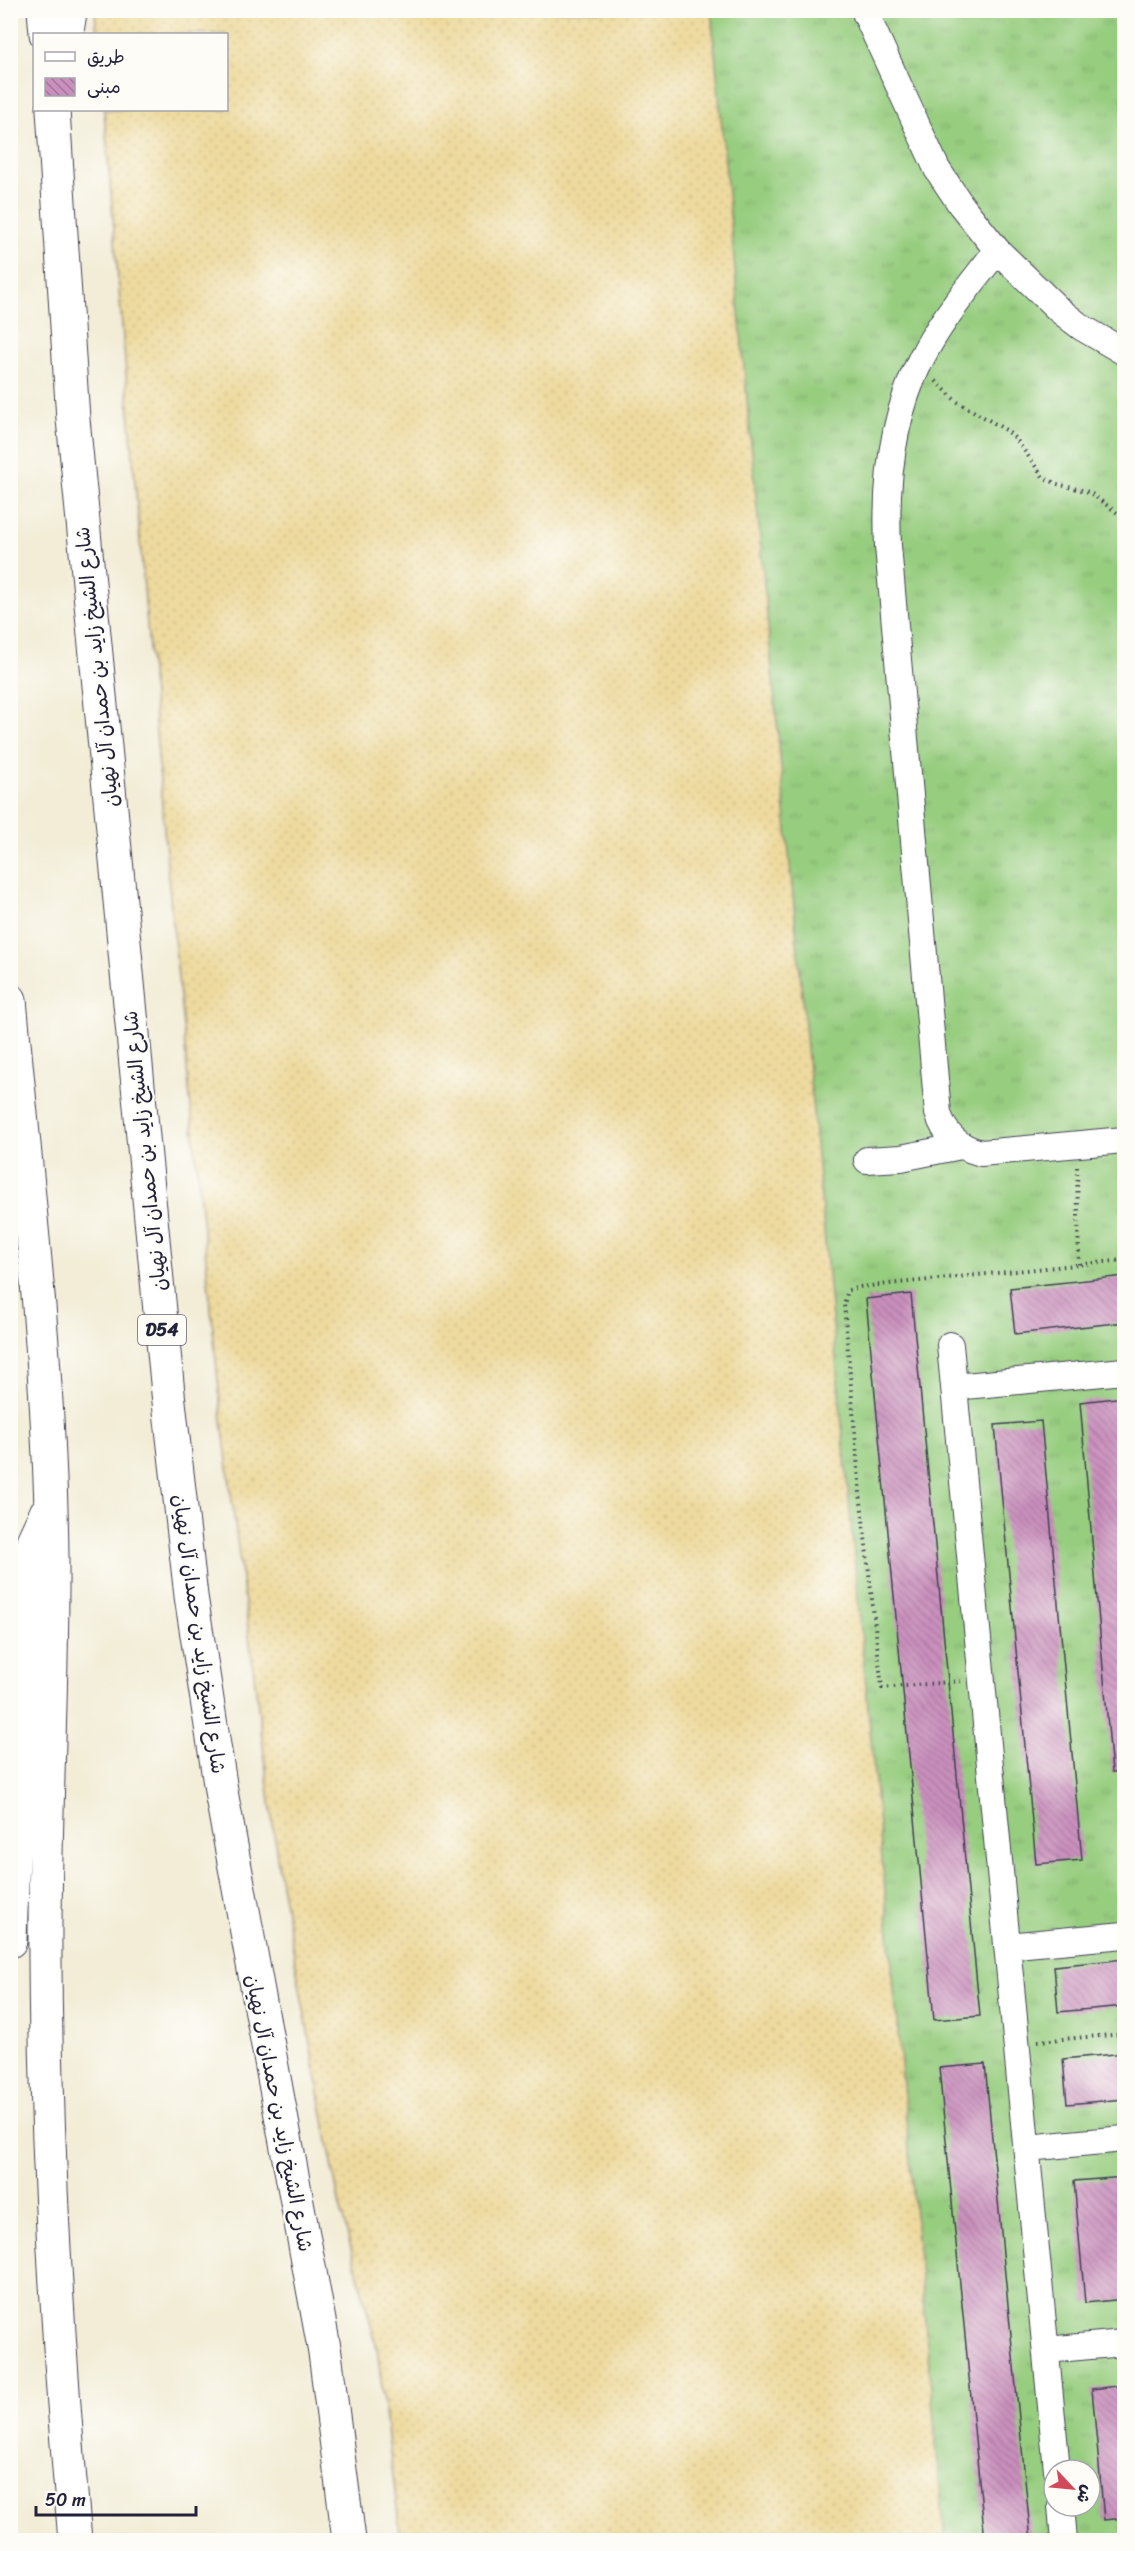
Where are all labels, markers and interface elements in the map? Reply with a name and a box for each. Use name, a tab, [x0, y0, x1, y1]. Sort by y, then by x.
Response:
legend	[33, 33, 228, 111]
text: طريق	[87, 41, 125, 73]
text: مبنى	[87, 71, 121, 103]
street label: شارع الشيخ زايد بن حمدان آل نهيان	[65, 525, 129, 809]
street label: شارع الشيخ زايد بن حمدان آل نهيان	[113, 1009, 177, 1293]
road number: D54	[138, 1315, 186, 1345]
street label: شارع الشيخ زايد بن حمدان آل نهيان	[162, 1492, 236, 1776]
street label: شارع الشيخ زايد بن حمدان آل نهيان	[235, 1971, 323, 2255]
north arrow	[1042, 2458, 1102, 2518]
scale bar	[36, 2479, 196, 2517]
text: ش	[1068, 2480, 1102, 2509]
text: 50 m	[45, 2484, 86, 2516]

